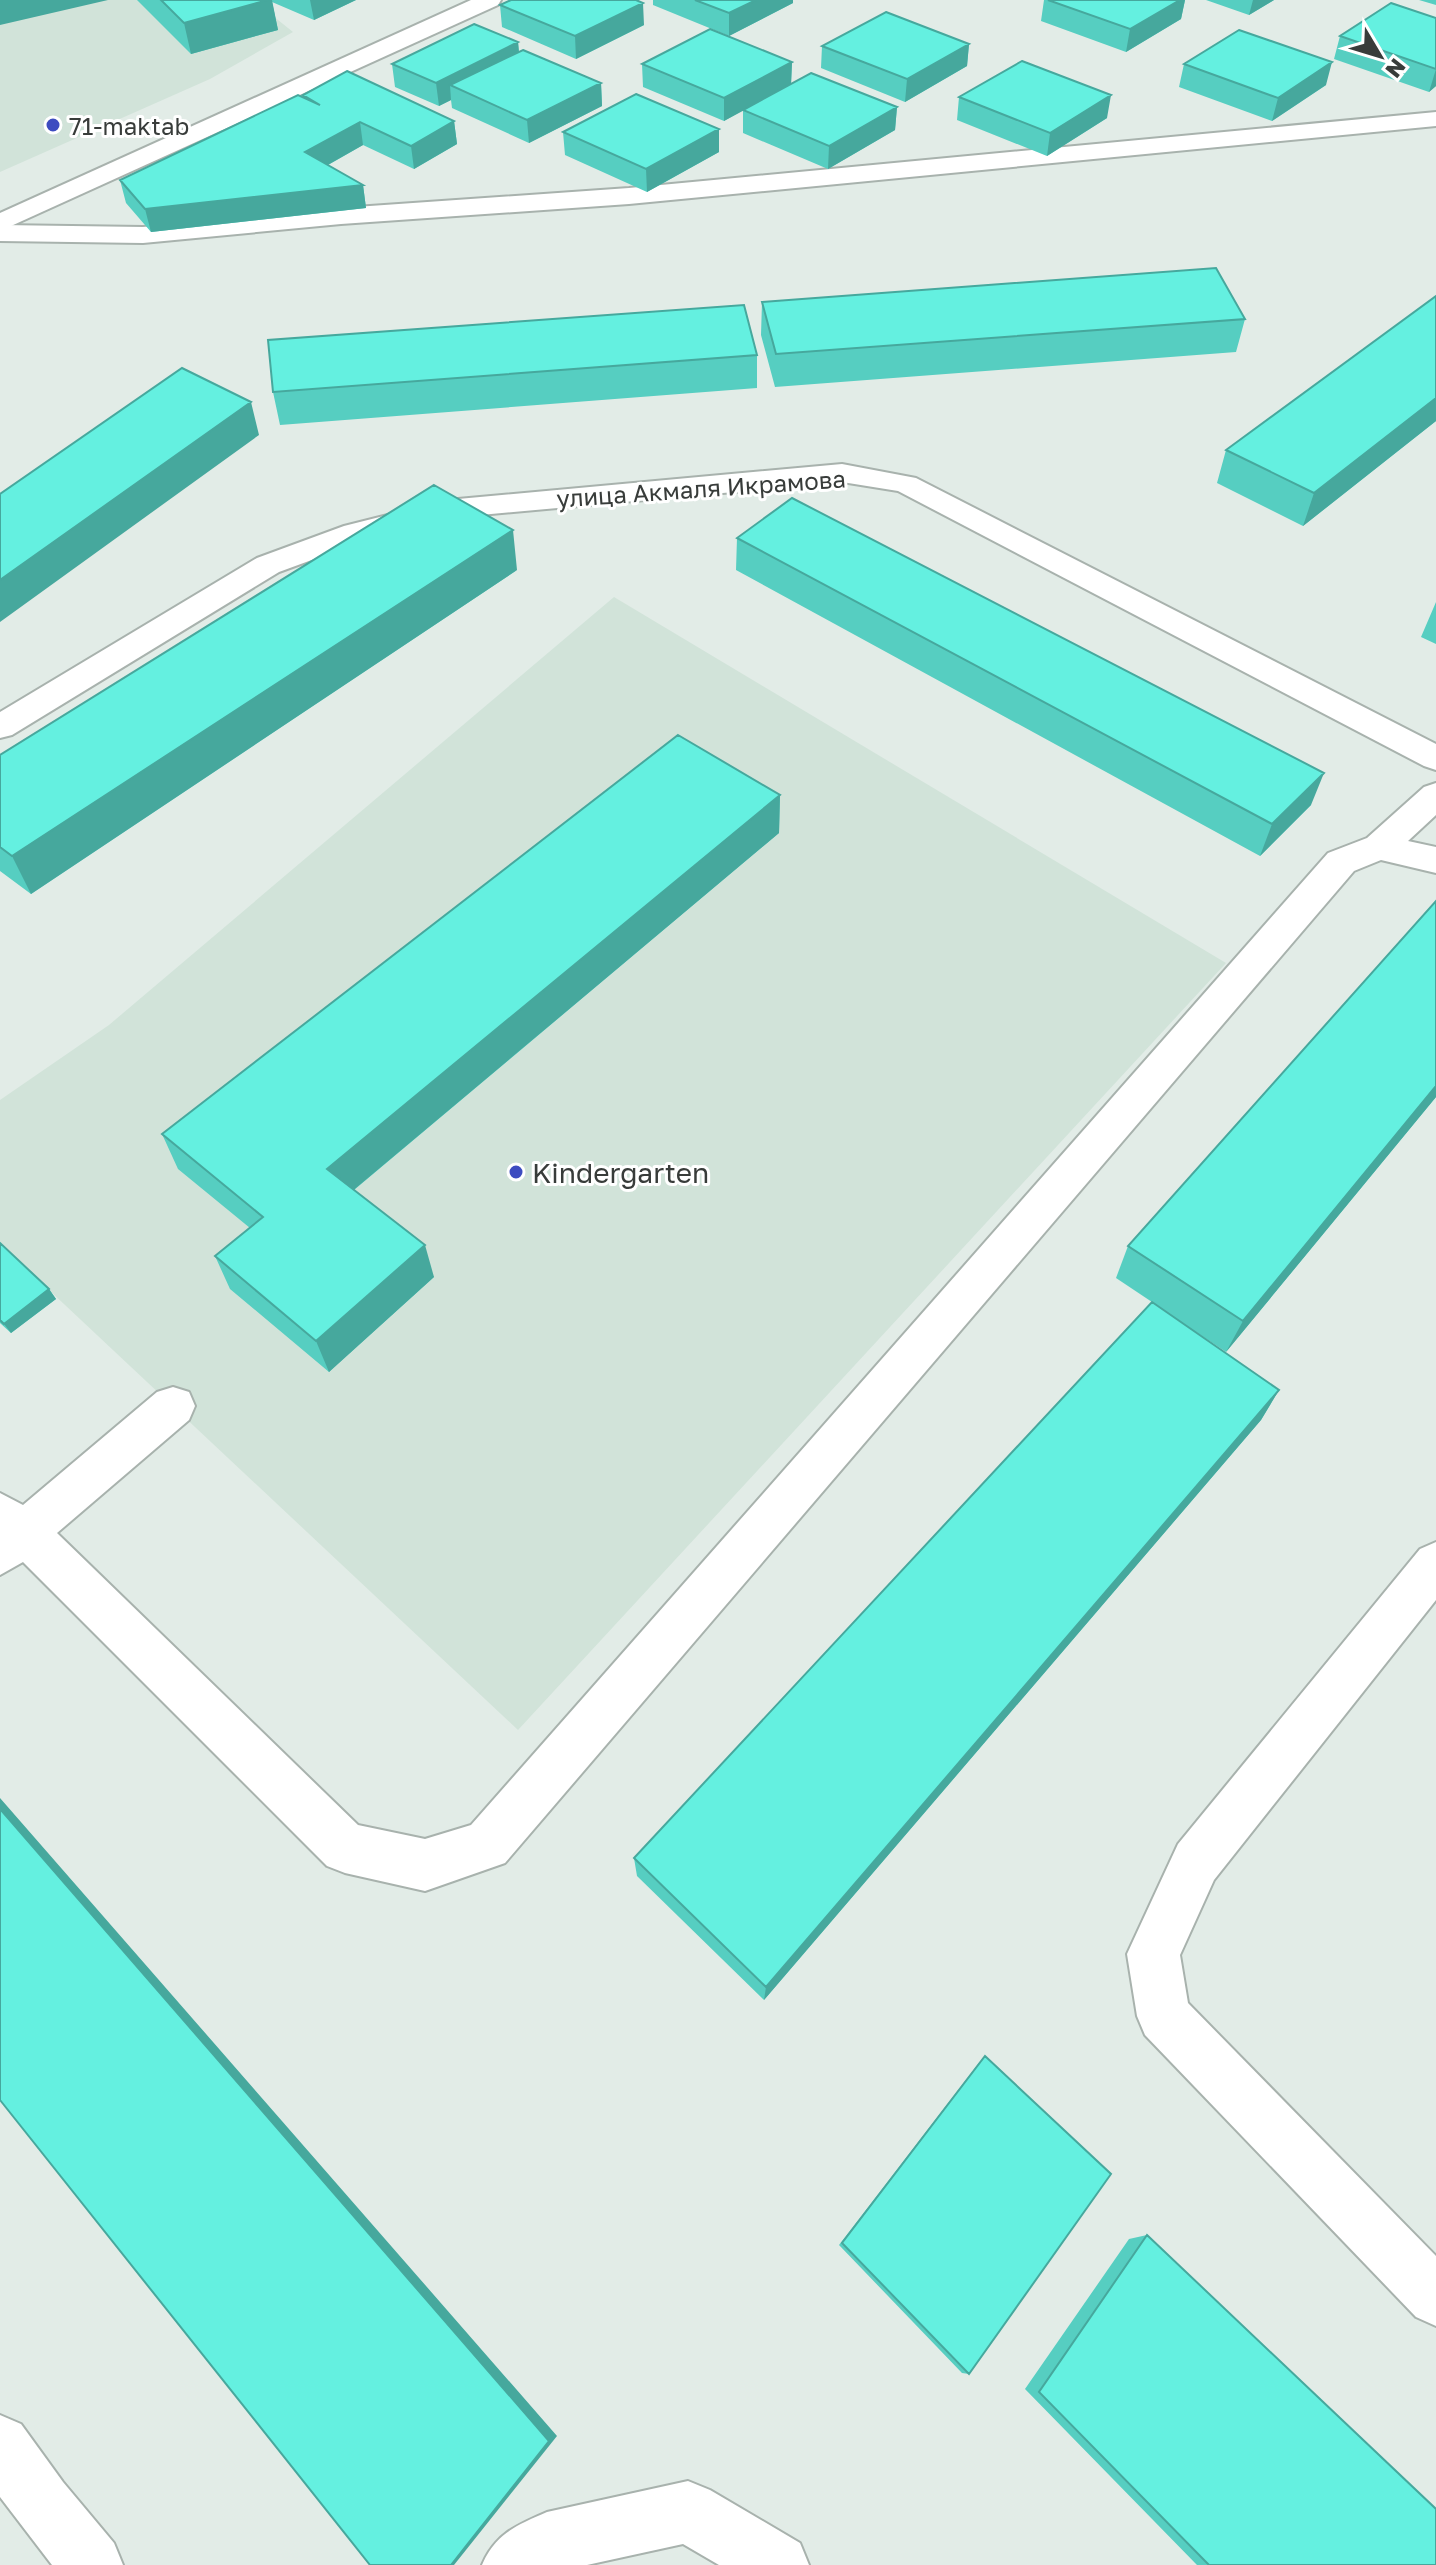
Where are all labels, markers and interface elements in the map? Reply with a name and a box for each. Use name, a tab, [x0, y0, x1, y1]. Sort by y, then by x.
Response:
north arrow	[1340, 16, 1420, 96]
text: N	[1380, 54, 1412, 84]
place label: 71-maktab	[69, 111, 189, 140]
marker: 71-maktab	[44, 116, 62, 134]
street label: улица Акмаля Икрамова	[555, 463, 847, 513]
place label: Kindergarten	[532, 1156, 709, 1189]
marker: Kindergarten	[507, 1163, 525, 1181]

